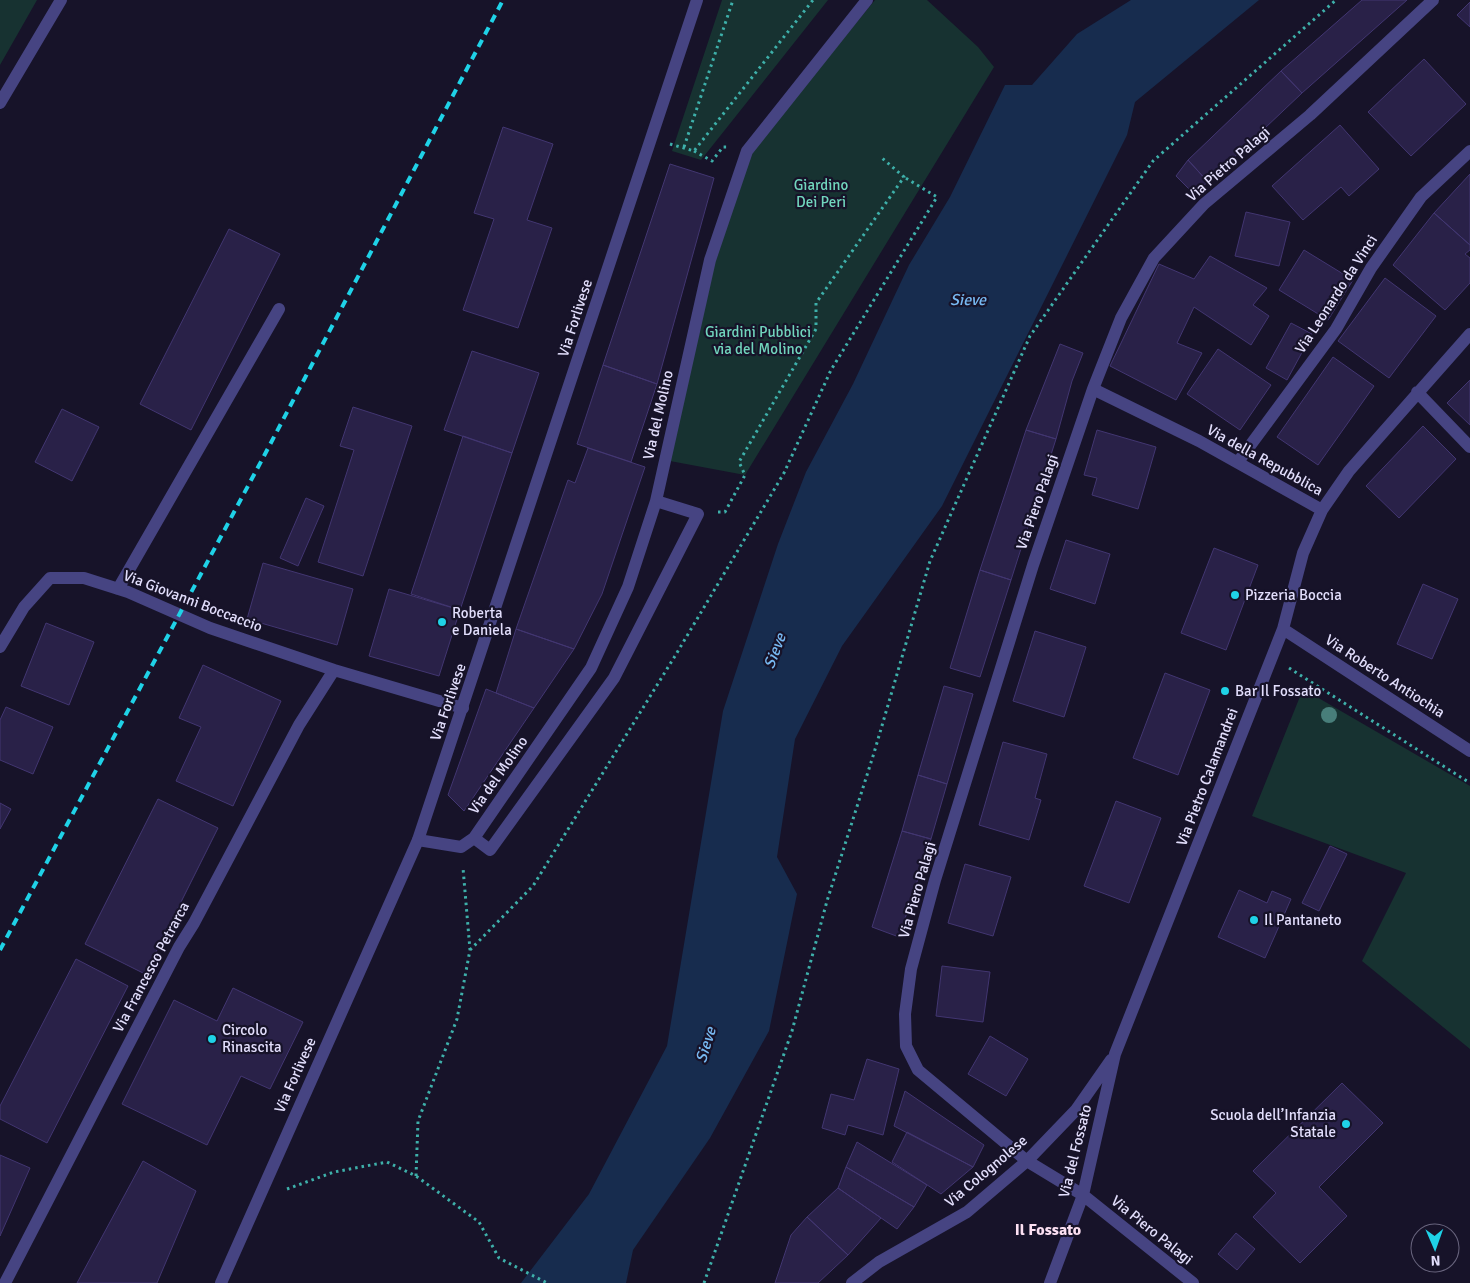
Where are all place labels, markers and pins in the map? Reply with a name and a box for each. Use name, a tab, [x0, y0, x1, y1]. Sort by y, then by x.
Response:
place label: Pizzeria Boccia	[1245, 586, 1342, 604]
marker: Pizzeria Boccia	[1229, 589, 1241, 601]
place label: Roberta e Daniela	[452, 604, 512, 639]
marker: Roberta e Daniela	[436, 616, 448, 628]
place label: Bar Il Fossato	[1235, 682, 1321, 700]
marker: Bar Il Fossato	[1219, 685, 1231, 697]
place label: Il Pantaneto	[1264, 911, 1342, 929]
marker: Il Pantaneto	[1248, 914, 1260, 926]
place label: Circolo Rinascita	[222, 1021, 282, 1056]
marker: Circolo Rinascita	[206, 1033, 218, 1045]
place label: Scuola dell’Infanzia Statale	[1210, 1106, 1336, 1141]
marker: Scuola dell’Infanzia Statale	[1340, 1118, 1352, 1130]

